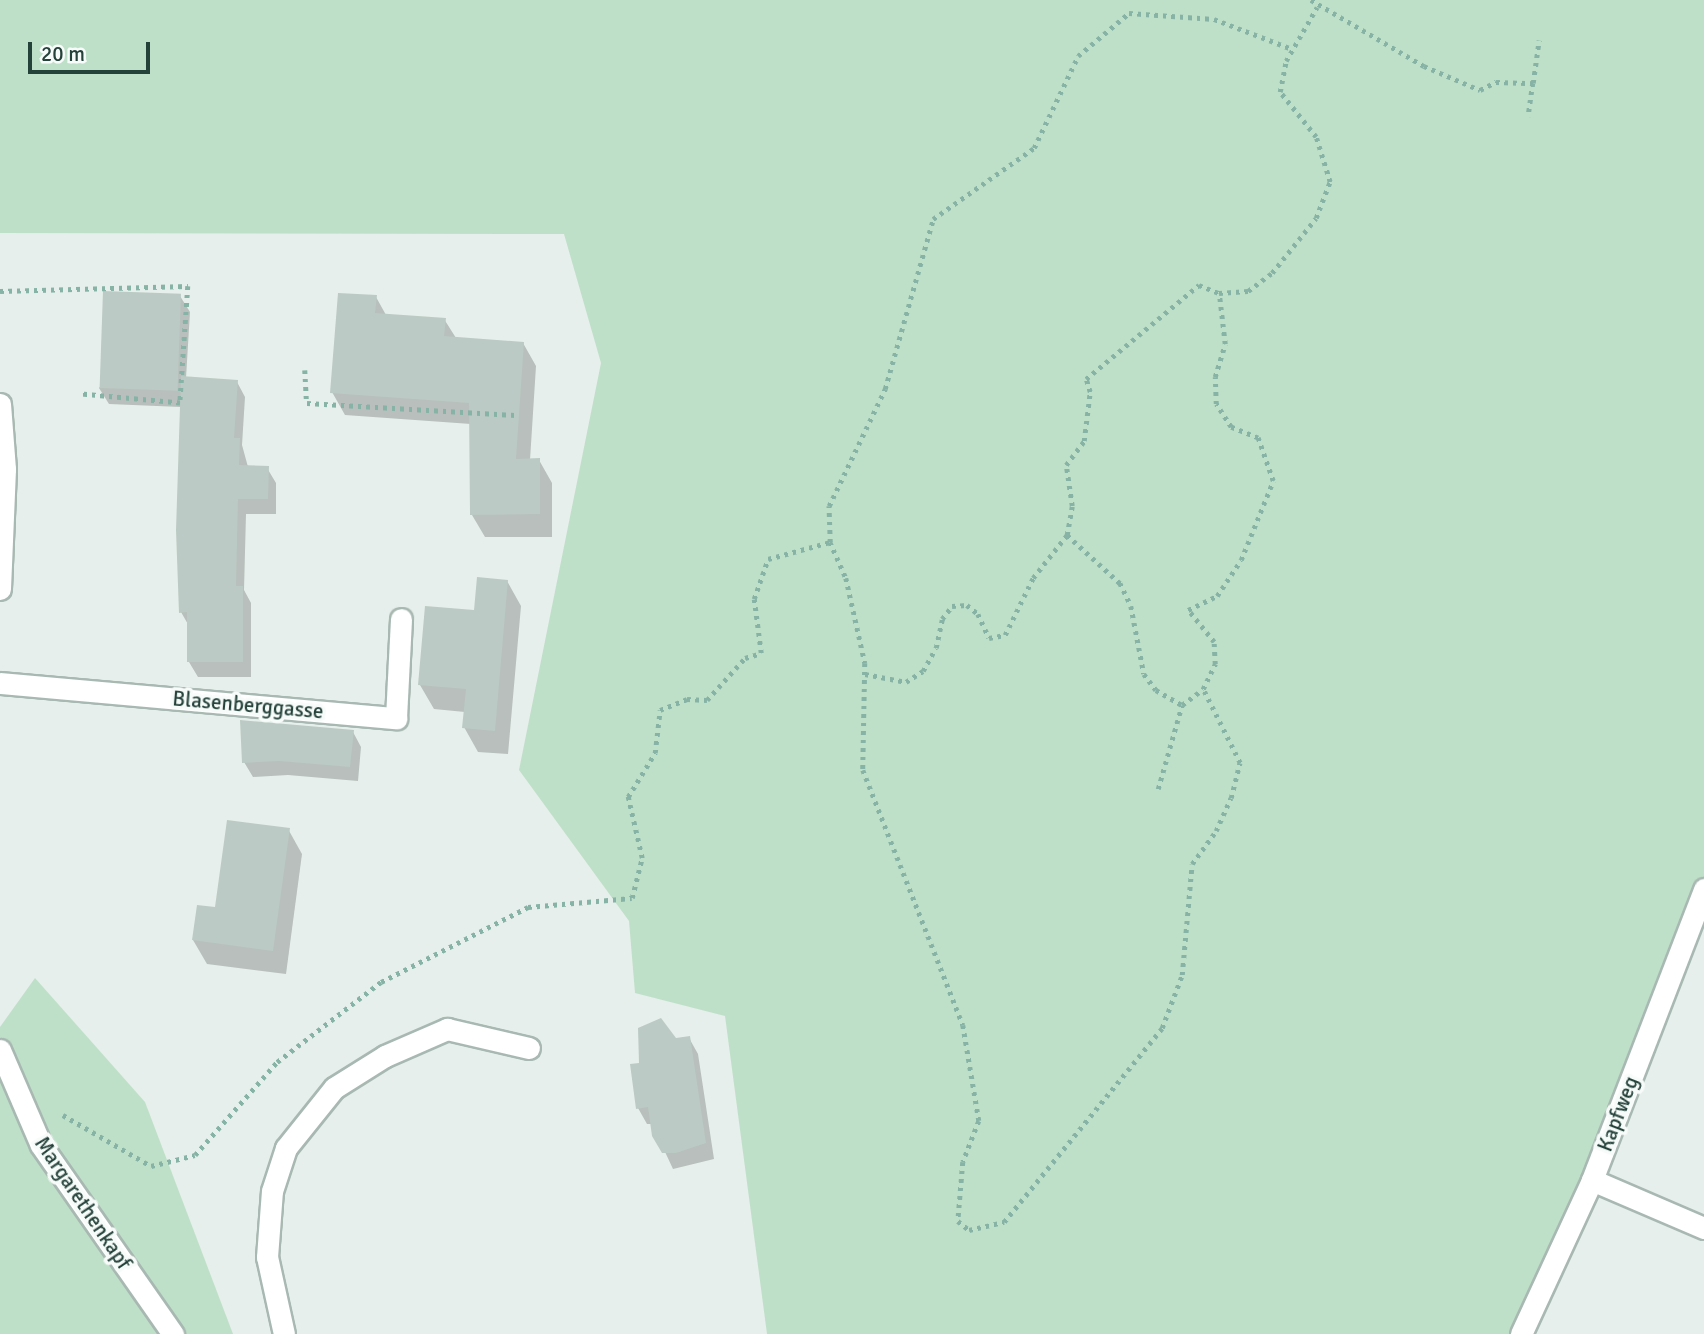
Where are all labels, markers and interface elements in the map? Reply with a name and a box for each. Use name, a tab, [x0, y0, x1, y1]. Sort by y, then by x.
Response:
scale bar	[32, 28, 154, 72]
text: 20 m	[41, 41, 85, 67]
street label: Blasenberggasse	[171, 686, 325, 724]
street label: Kapfweg	[1592, 1073, 1644, 1155]
street label: Margarethenkapf	[29, 1132, 137, 1274]

